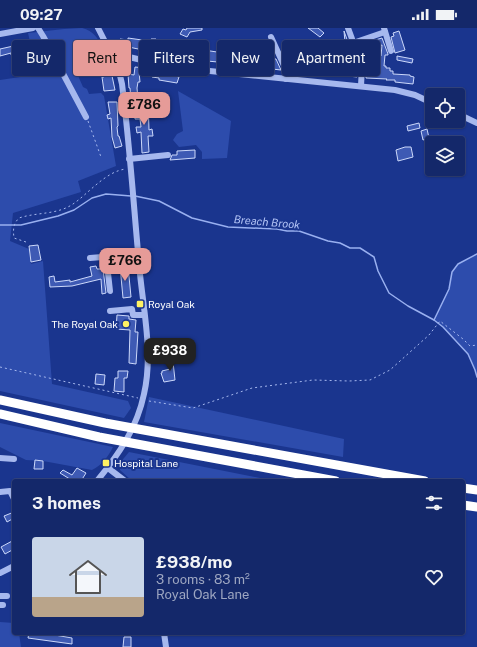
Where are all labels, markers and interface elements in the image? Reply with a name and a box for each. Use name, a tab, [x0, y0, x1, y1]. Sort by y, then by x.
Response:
text: 09:27	[20, 6, 63, 23]
chip: Buy	[12, 40, 65, 76]
chip: Rent	[73, 40, 131, 76]
chip: Filters	[139, 40, 209, 76]
chip: New	[217, 40, 274, 76]
chip: Apartment	[282, 40, 380, 76]
map controls	[425, 88, 465, 176]
button: locate	[425, 88, 465, 128]
pin: £786	[120, 92, 168, 126]
text: £786	[127, 97, 161, 112]
button: layers	[425, 136, 465, 176]
water label: Breach Brook	[233, 213, 301, 231]
pin: £766	[101, 248, 149, 282]
text: £766	[108, 253, 142, 268]
place label: Royal Oak	[148, 298, 195, 310]
marker: Royal Oak	[135, 299, 145, 309]
place label: The Royal Oak	[51, 318, 118, 330]
marker: The Royal Oak	[121, 319, 131, 329]
pin: £938	[146, 338, 194, 372]
text: £938	[153, 343, 187, 358]
place label: Hospital Lane	[114, 457, 178, 469]
marker: Hospital Lane	[101, 458, 111, 468]
icon: filters	[423, 492, 445, 514]
text: 3 homes	[32, 493, 101, 513]
text: £938/mo	[156, 552, 232, 572]
icon: home	[64, 553, 112, 601]
icon: heart	[423, 566, 445, 588]
text: 3 rooms · 83 m²	[156, 572, 250, 587]
text: Royal Oak Lane	[156, 587, 249, 602]

